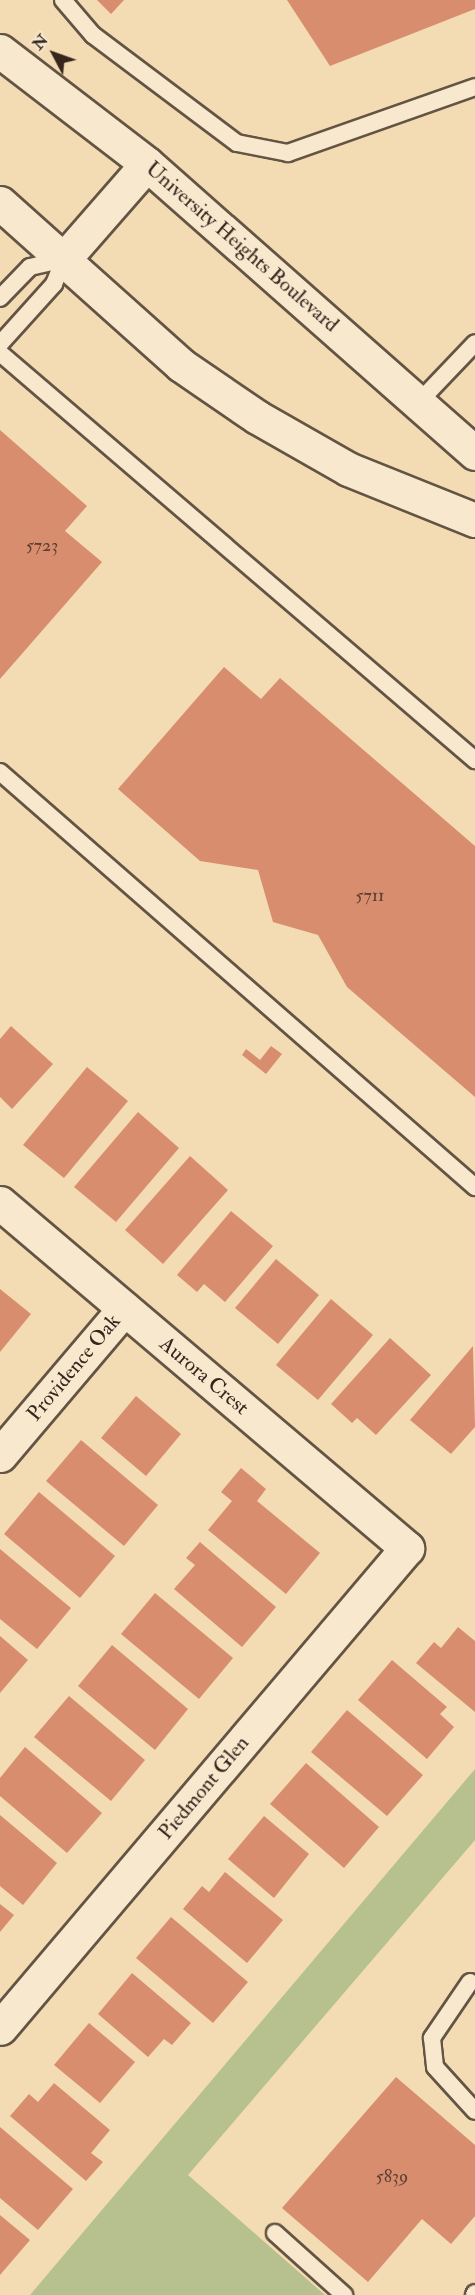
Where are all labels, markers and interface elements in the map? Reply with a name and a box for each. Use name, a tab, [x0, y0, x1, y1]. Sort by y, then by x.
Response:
north arrow	[24, 24, 84, 84]
text: N	[28, 30, 53, 54]
street label: University Heights Boulevard	[140, 156, 344, 338]
house number: 5723	[26, 535, 58, 557]
house number: 5711	[355, 885, 385, 907]
street label: Providence Oak	[22, 1309, 126, 1427]
street label: Aurora Crest	[154, 1331, 254, 1421]
street label: Piedmont Glen	[153, 1731, 255, 1845]
house number: 5839	[376, 2166, 408, 2188]

